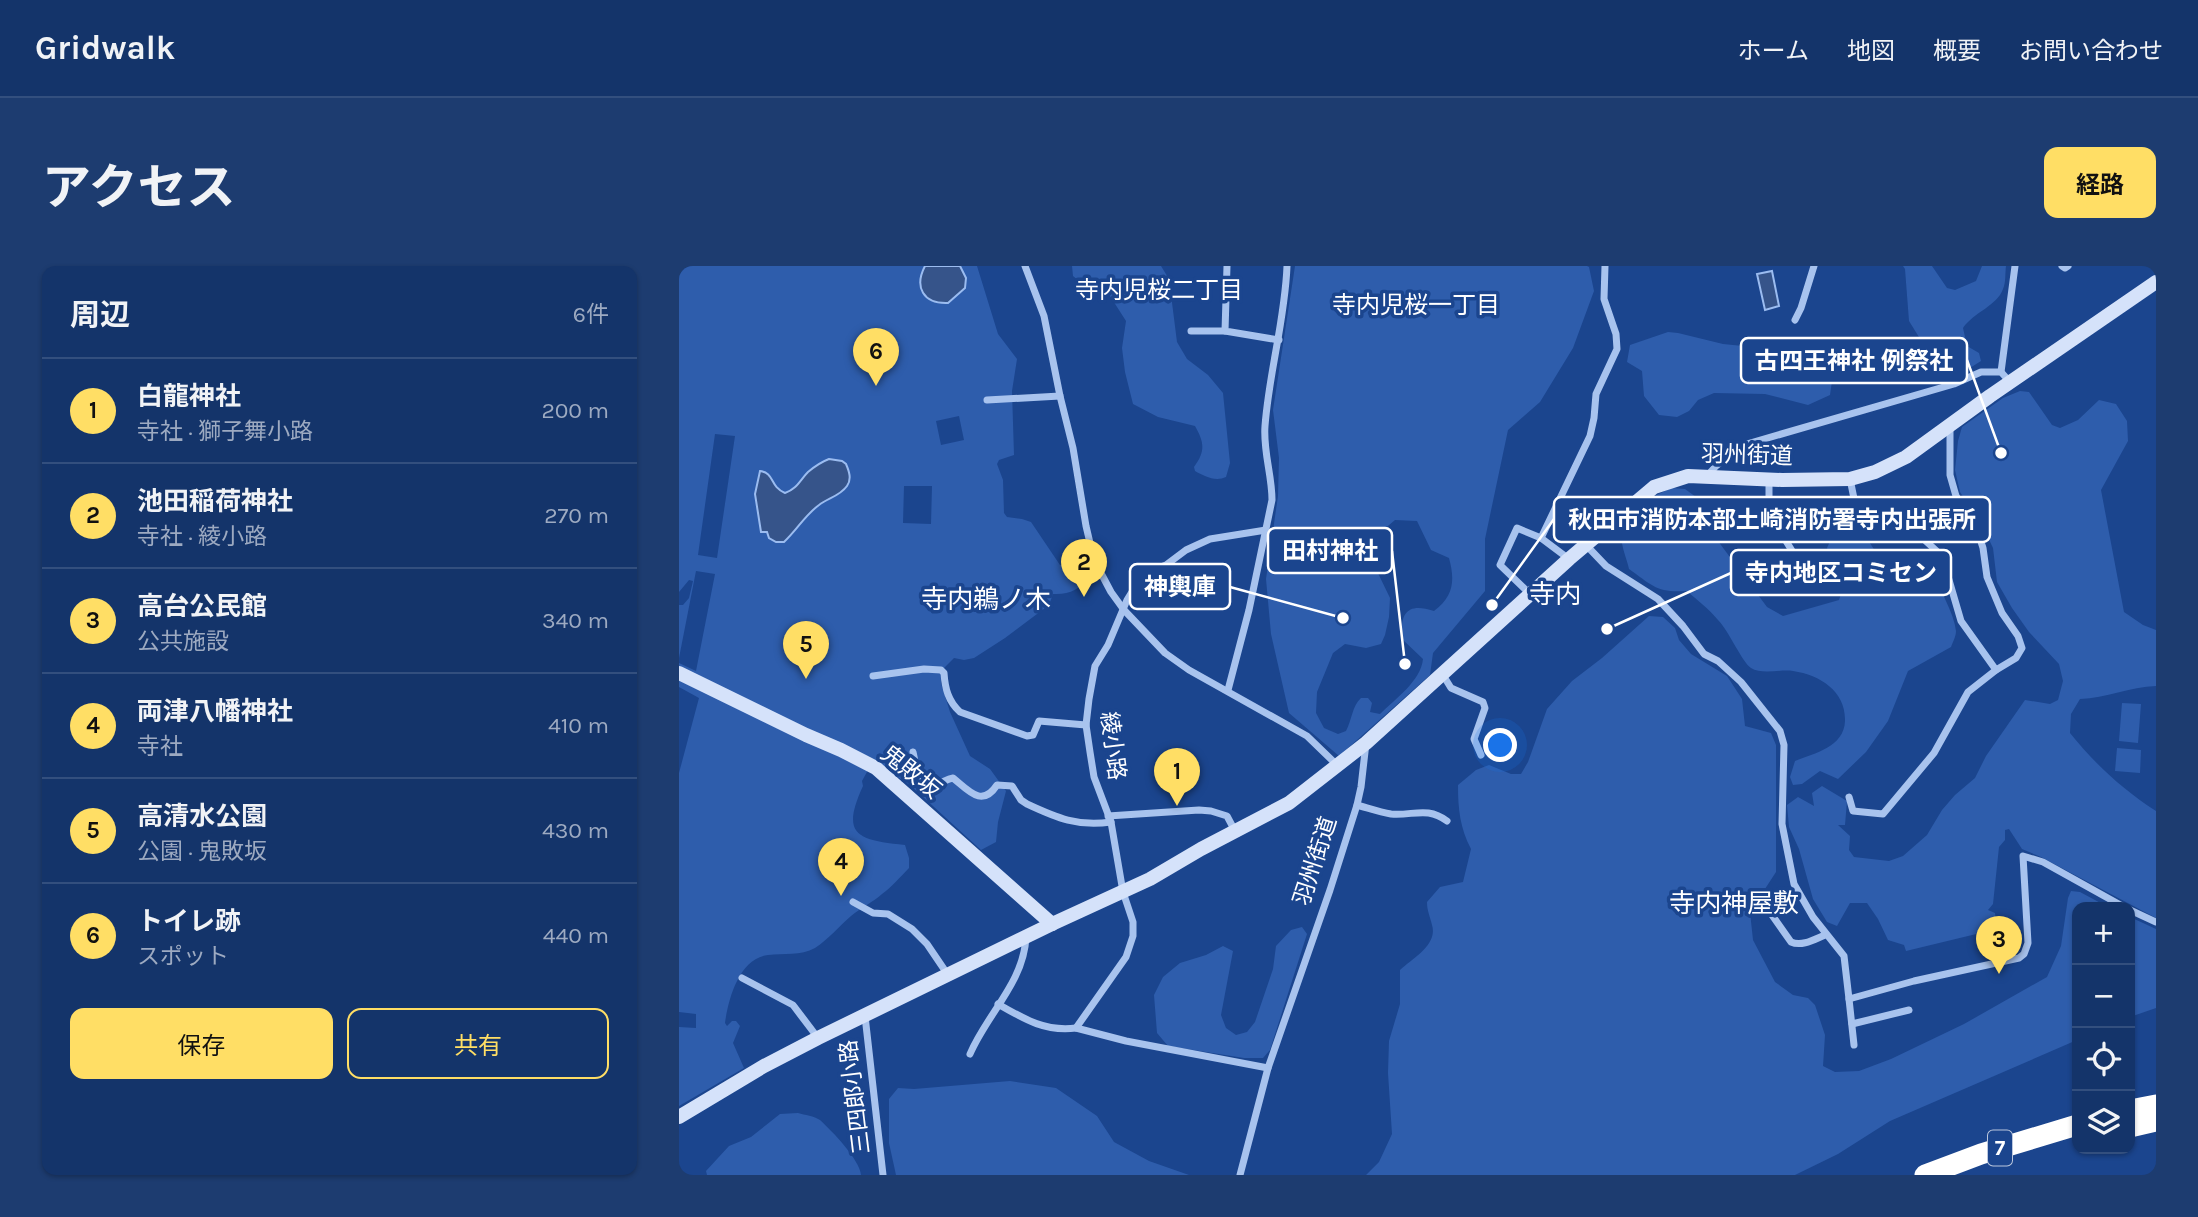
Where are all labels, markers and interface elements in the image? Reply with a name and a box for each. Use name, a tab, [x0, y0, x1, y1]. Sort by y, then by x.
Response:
text: Gridwalk	[35, 29, 175, 67]
text: ホーム	[1738, 37, 1809, 65]
text: 地図	[1847, 37, 1895, 65]
text: 概要	[1933, 37, 1981, 65]
text: お問い合わせ	[2019, 37, 2163, 65]
button: 経路	[2044, 147, 2156, 218]
text: アクセス	[42, 159, 236, 216]
district label: 寺内児桜二丁目	[1075, 276, 1243, 304]
district label: 寺内児桜一丁目	[1332, 291, 1500, 319]
text: 周辺	[70, 297, 130, 333]
text: 6件	[573, 301, 609, 328]
pin: 6	[853, 328, 899, 386]
callout: 古四王神社 例祭社	[1741, 338, 1967, 383]
text: 古四王神社 例祭社	[1755, 347, 1953, 375]
text: 白龍神社	[137, 381, 241, 412]
text: 1	[89, 397, 97, 424]
text: 200 m	[541, 397, 609, 424]
text: 寺社 · 獅子舞小路	[137, 418, 313, 445]
street label: 羽州街道	[1701, 440, 1793, 470]
text: 池田稲荷神社	[137, 486, 293, 517]
callout: 秋田市消防本部土崎消防署寺内出張所	[1554, 497, 1990, 542]
text: 2	[86, 502, 100, 529]
text: 270 m	[544, 502, 609, 529]
text: 秋田市消防本部土崎消防署寺内出張所	[1568, 506, 1976, 534]
text: 寺社 · 綾小路	[137, 523, 267, 550]
callout: 田村神社	[1268, 528, 1392, 573]
text: 田村神社	[1282, 537, 1378, 565]
pin: 2	[1061, 539, 1107, 597]
callout: 寺内地区コミセン	[1731, 550, 1951, 595]
text: 寺内地区コミセン	[1745, 559, 1937, 587]
callout: 神輿庫	[1130, 564, 1230, 609]
text: 神輿庫	[1144, 573, 1216, 601]
district label: 寺内	[1529, 579, 1581, 610]
district label: 寺内鵜ノ木	[921, 584, 1051, 615]
text: 高台公民館	[137, 591, 267, 622]
text: 3	[86, 607, 100, 634]
text: 340 m	[542, 607, 609, 634]
pin: 5	[783, 621, 829, 679]
text: 公共施設	[137, 628, 229, 655]
text: 両津八幡神社	[137, 696, 293, 727]
street label: 綾小路	[1095, 710, 1131, 782]
text: 4	[86, 712, 100, 739]
text: 410 m	[548, 712, 609, 739]
your location	[1483, 728, 1517, 762]
text: 寺社	[137, 733, 183, 760]
street label: 鬼敗坂	[876, 740, 946, 804]
pin: 1	[1154, 748, 1200, 806]
text: 高清水公園	[137, 801, 267, 832]
street label: 羽州街道	[1288, 813, 1342, 909]
text: 5	[86, 817, 100, 844]
text: 430 m	[542, 817, 609, 844]
text: 公園 · 鬼敗坂	[137, 838, 267, 865]
pin: 4	[818, 838, 864, 896]
district label: 寺内神屋敷	[1669, 888, 1799, 919]
map controls	[2072, 902, 2135, 1154]
button: +	[2072, 902, 2135, 965]
text: トイレ跡	[137, 906, 241, 937]
pin: 3	[1976, 916, 2022, 974]
text: 6	[86, 922, 100, 949]
text: 440 m	[543, 922, 609, 949]
text: スポット	[137, 943, 229, 970]
button: −	[2072, 965, 2135, 1028]
button: 保存	[70, 1008, 333, 1079]
button: 共有	[347, 1008, 609, 1079]
button: locate	[2072, 1028, 2135, 1091]
street label: 三四郎小路	[835, 1038, 875, 1156]
button: layers	[2072, 1091, 2135, 1154]
road number: 7	[1988, 1130, 2012, 1166]

